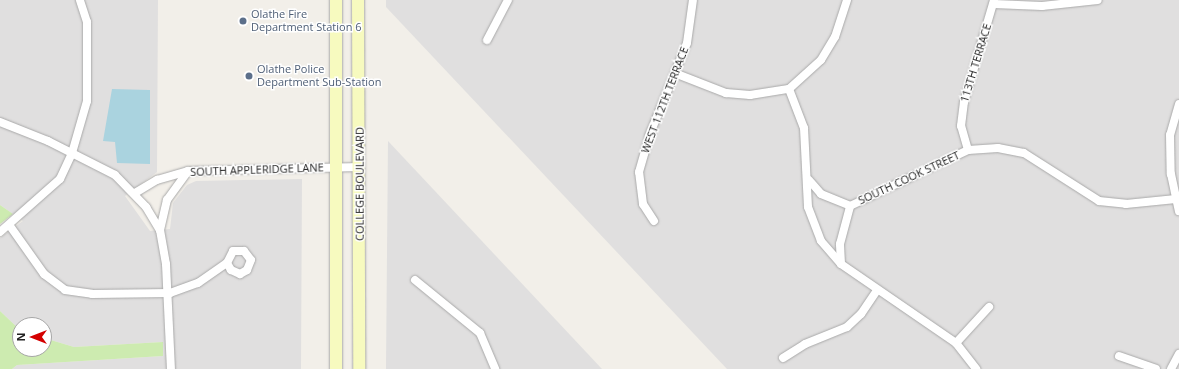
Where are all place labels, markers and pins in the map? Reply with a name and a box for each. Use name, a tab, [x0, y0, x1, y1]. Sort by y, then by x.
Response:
place label: Olathe Fire Department Station 6	[251, 8, 362, 34]
marker: Olathe Fire Department Station 6	[238, 16, 248, 26]
place label: Olathe Police Department Sub-Station	[257, 63, 381, 89]
marker: Olathe Police Department Sub-Station	[244, 71, 254, 81]

